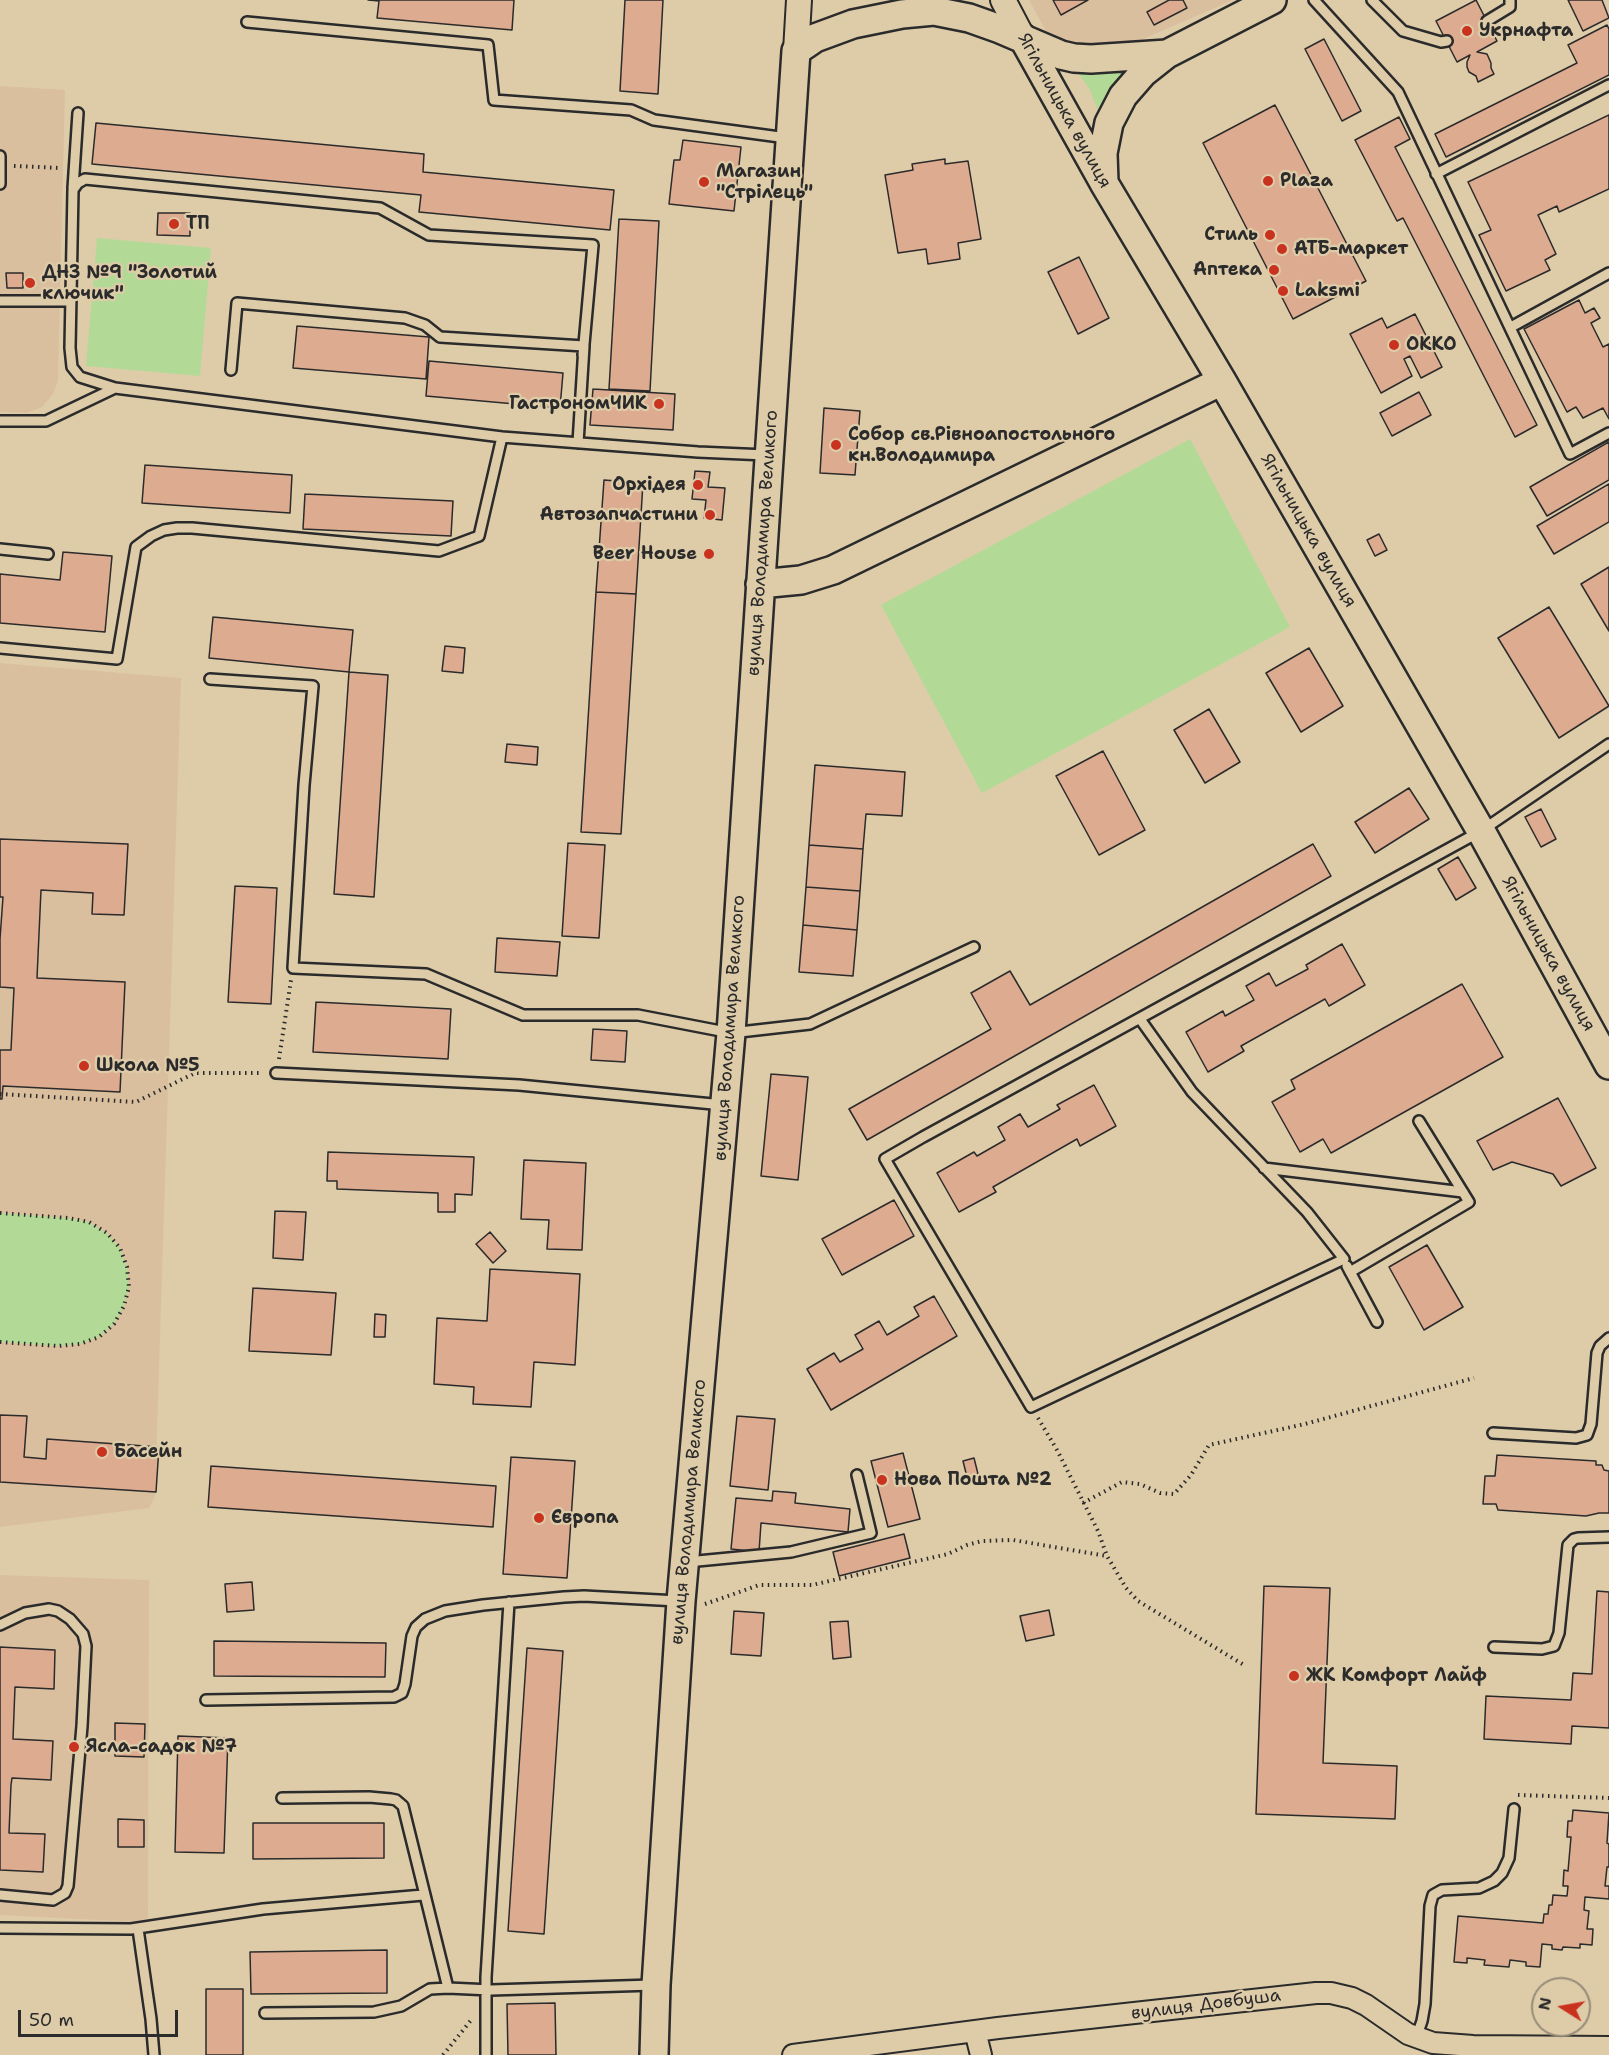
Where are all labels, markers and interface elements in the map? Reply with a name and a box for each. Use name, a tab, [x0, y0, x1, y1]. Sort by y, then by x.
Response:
place label: Укрнафта	[1479, 20, 1573, 42]
marker: Укрнафта	[1460, 24, 1474, 38]
street label: Ягільницька вулиця	[1012, 30, 1116, 192]
place label: Магазин "Стрілець"	[716, 161, 813, 204]
place label: Plaza	[1280, 170, 1333, 192]
marker: Plaza	[1261, 174, 1275, 188]
marker: Магазин "Стрілець"	[697, 175, 711, 189]
place label: ТП	[186, 213, 210, 235]
marker: ТП	[167, 217, 181, 231]
place label: Стиль	[1204, 224, 1258, 246]
marker: Стиль	[1263, 228, 1277, 242]
place label: АТБ-маркет	[1294, 238, 1408, 260]
marker: АТБ-маркет	[1275, 242, 1289, 256]
place label: Аптека	[1193, 259, 1262, 281]
place label: ДНЗ №9 "Золотий ключик"	[42, 262, 217, 304]
marker: Аптека	[1267, 263, 1281, 277]
marker: ДНЗ №9 "Золотий ключик"	[23, 276, 37, 290]
place label: Laksmi	[1295, 280, 1360, 302]
marker: Laksmi	[1276, 284, 1290, 298]
place label: ОККО	[1406, 334, 1457, 356]
marker: ОККО	[1387, 338, 1401, 352]
place label: ГастрономЧИК	[509, 393, 647, 415]
marker: ГастрономЧИК	[652, 397, 666, 411]
street label: вулиця Володимира Великого	[743, 409, 783, 677]
place label: Собор св.Рівноапостольного кн.Володимира	[848, 424, 1115, 466]
marker: Собор св.Рівноапостольного кн.Володимира	[829, 438, 843, 452]
street label: Ягільницька вулиця	[1255, 450, 1361, 612]
place label: Орхідея	[612, 474, 686, 496]
marker: Орхідея	[691, 478, 705, 492]
place label: Автозапчастини	[540, 504, 698, 526]
marker: Автозапчастини	[703, 508, 717, 522]
place label: Beer House	[593, 543, 697, 565]
marker: Beer House	[702, 547, 716, 561]
street label: Ягільницька вулиця	[1496, 873, 1600, 1035]
street label: вулиця Володимира Великого	[710, 894, 750, 1162]
place label: Школа №5	[96, 1055, 199, 1077]
marker: Школа №5	[77, 1059, 91, 1073]
street label: вулиця Володимира Великого	[667, 1378, 711, 1646]
place label: Басейн	[114, 1441, 182, 1463]
marker: Басейн	[95, 1445, 109, 1459]
place label: Нова Пошта №2	[894, 1469, 1051, 1491]
marker: Нова Пошта №2	[875, 1473, 889, 1487]
place label: Європа	[551, 1507, 619, 1529]
marker: Європа	[532, 1511, 546, 1525]
place label: ЖК Комфорт Лайф	[1306, 1665, 1487, 1687]
marker: ЖК Комфорт Лайф	[1287, 1669, 1301, 1683]
place label: Ясла-садок №7	[86, 1736, 237, 1758]
marker: Ясла-садок №7	[67, 1740, 81, 1754]
north arrow	[1531, 1977, 1591, 2037]
street label: вулиця Довбуша	[1130, 1985, 1282, 2025]
text: N	[1533, 1996, 1556, 2012]
scale bar	[21, 1998, 182, 2036]
text: 50 m	[29, 2008, 74, 2032]

